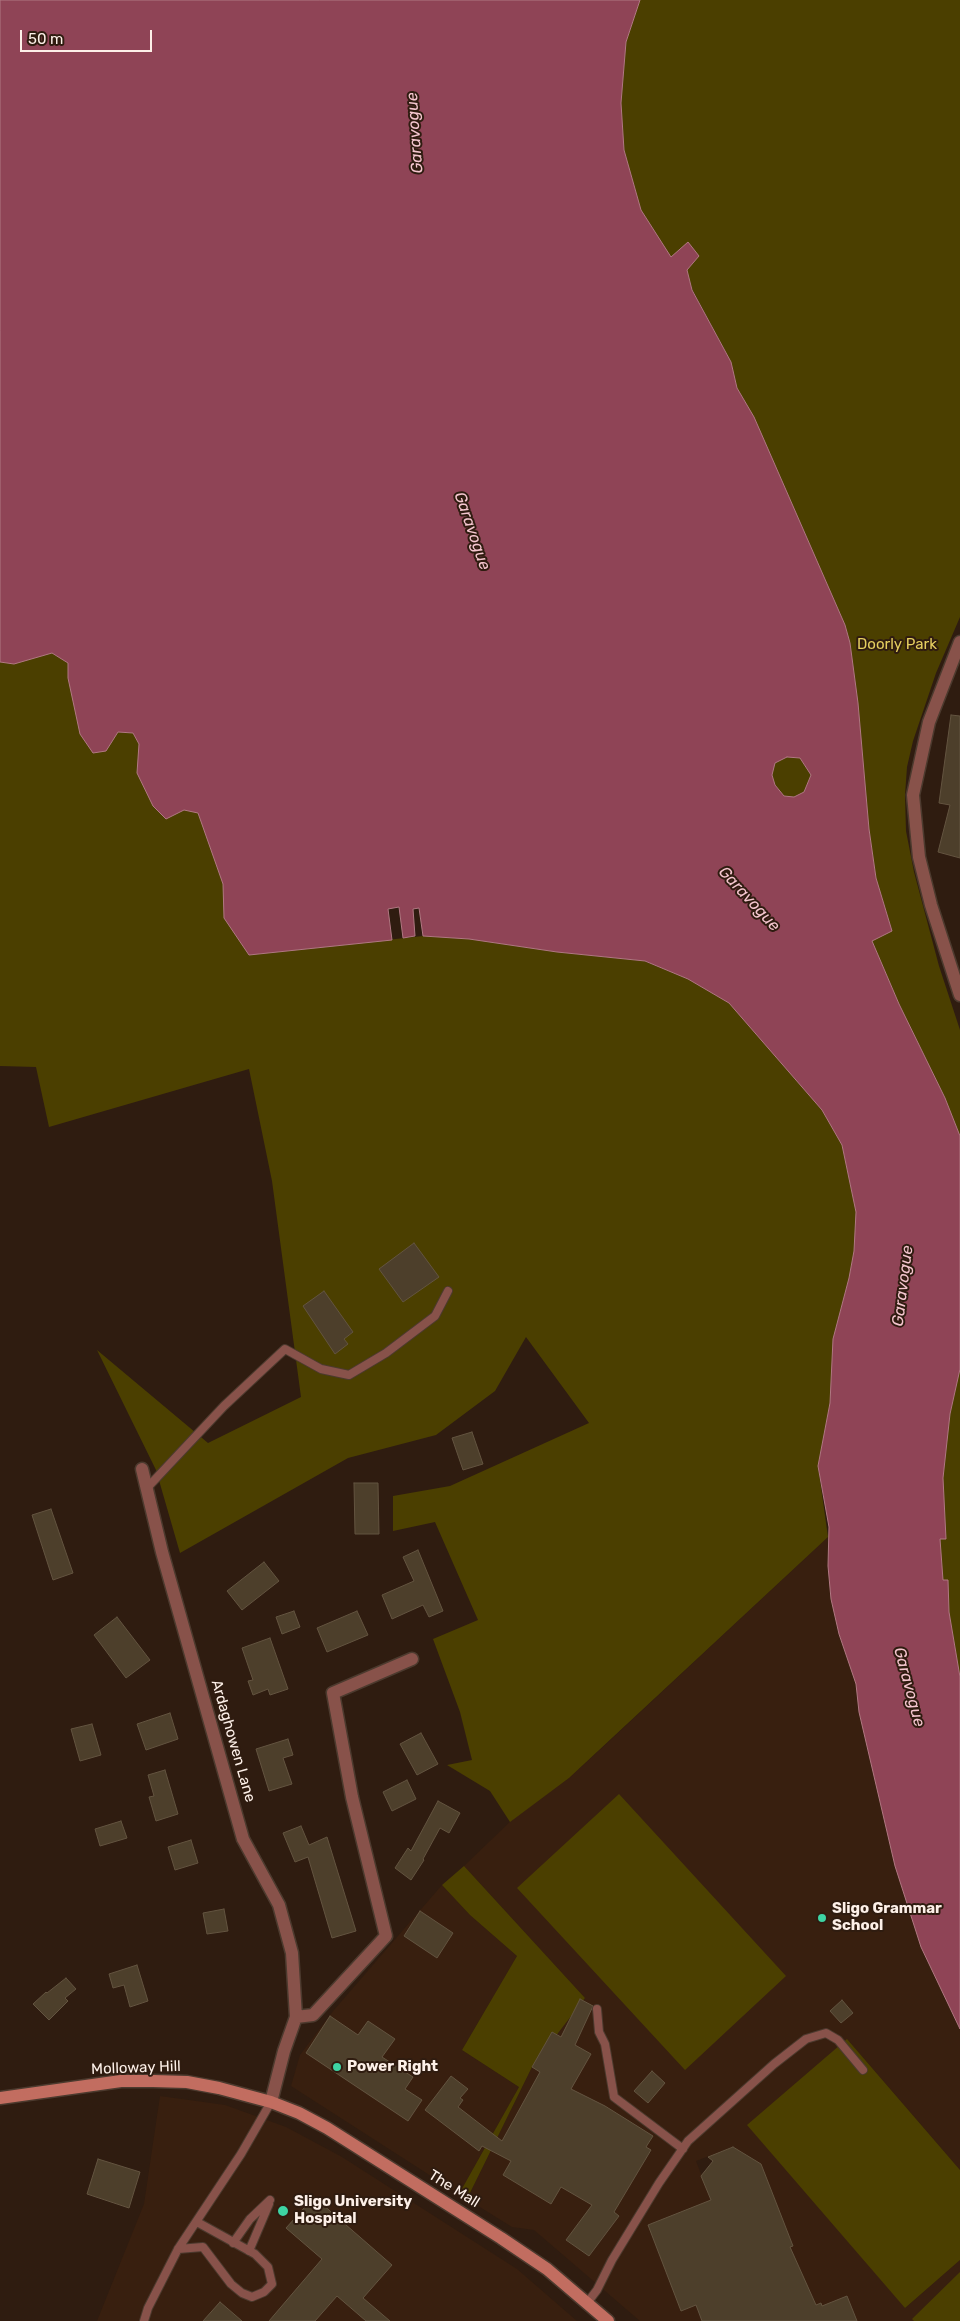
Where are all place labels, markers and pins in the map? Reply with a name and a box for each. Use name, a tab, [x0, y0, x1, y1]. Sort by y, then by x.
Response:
place label: Sligo Grammar School	[832, 1900, 942, 1935]
marker: Sligo Grammar School	[816, 1912, 828, 1924]
place label: Power Right	[347, 2058, 438, 2076]
marker: Power Right	[331, 2061, 343, 2073]
place label: Sligo University Hospital	[294, 2193, 412, 2228]
marker: Sligo University Hospital	[276, 2204, 290, 2218]

